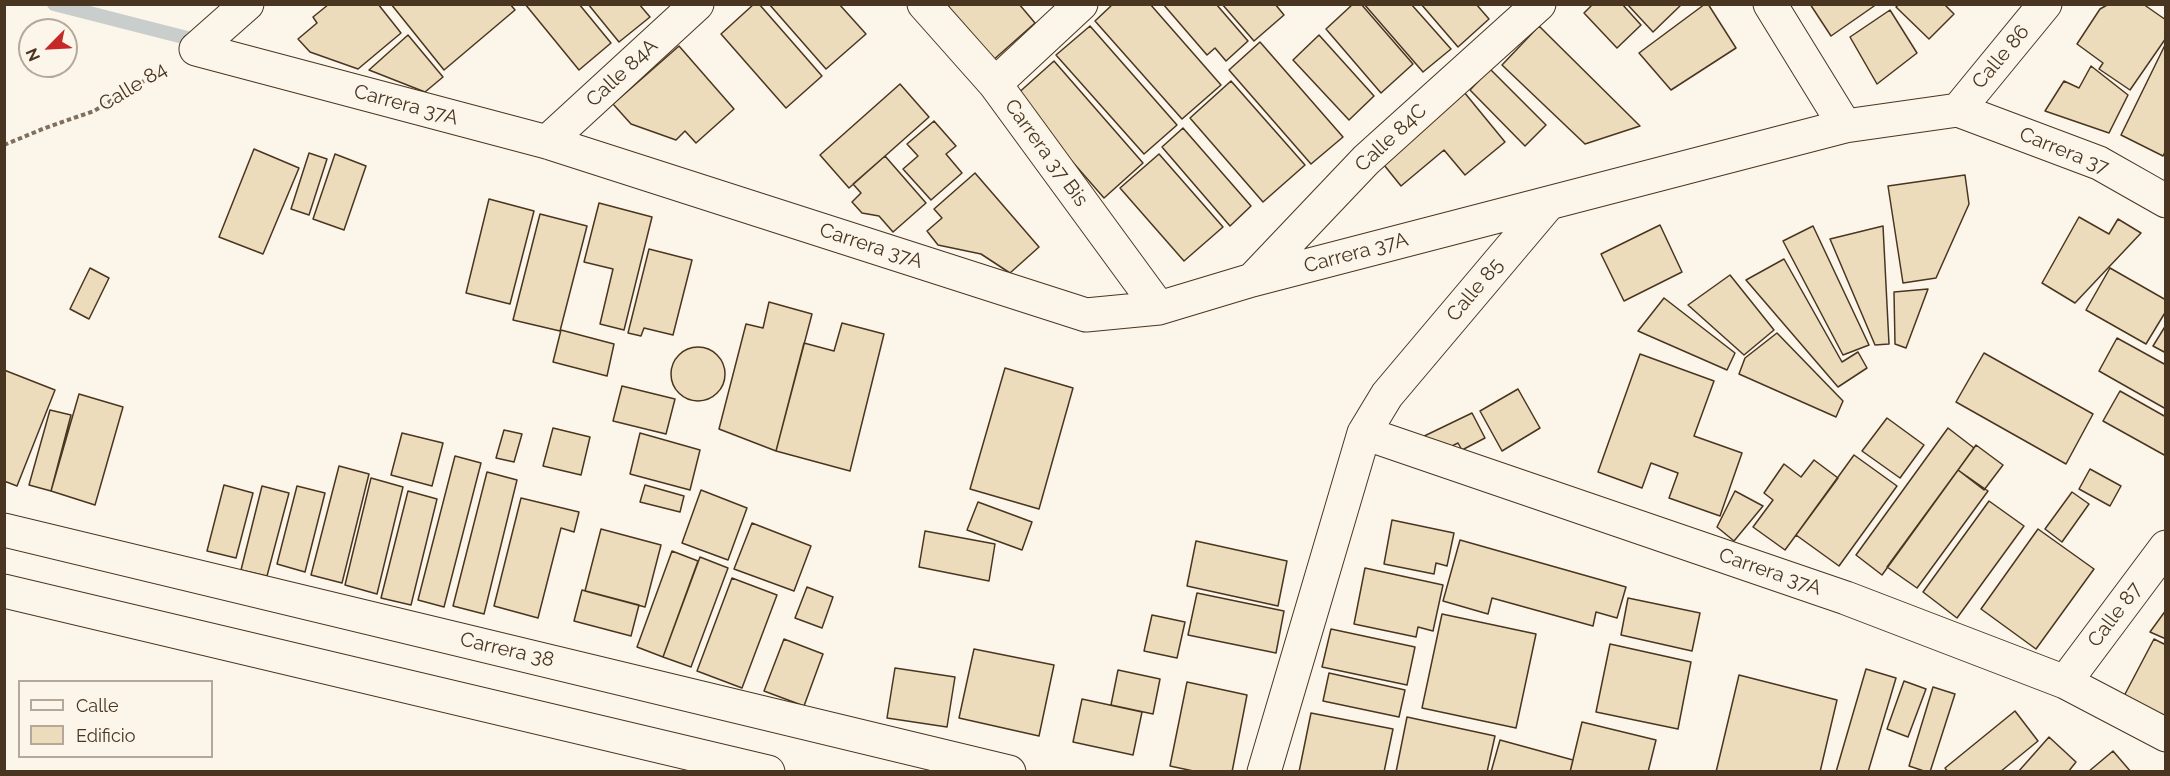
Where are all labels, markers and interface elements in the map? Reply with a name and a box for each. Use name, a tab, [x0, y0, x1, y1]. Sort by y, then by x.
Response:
north arrow	[18, 18, 78, 78]
street label: Calle 86	[1967, 20, 2035, 94]
street label: Calle 84A	[581, 34, 663, 112]
text: N	[22, 45, 44, 64]
street label: Calle 84	[95, 57, 171, 117]
street label: Carrera 37A	[351, 80, 461, 130]
street label: Carrera 37 Bis	[999, 95, 1093, 211]
street label: Calle 84C	[1350, 99, 1432, 177]
street label: Carrera 37	[2016, 122, 2112, 180]
street label: Carrera 37A	[816, 218, 926, 274]
street label: Carrera 37A	[1301, 228, 1411, 278]
street label: Calle 85	[1442, 254, 1508, 326]
street label: Carrera 37A	[1716, 543, 1824, 601]
street label: Calle 87	[2083, 578, 2147, 652]
street label: Carrera 38	[458, 628, 556, 672]
legend	[18, 680, 213, 758]
text: Calle	[76, 695, 119, 716]
text: Edificio	[76, 725, 135, 746]

